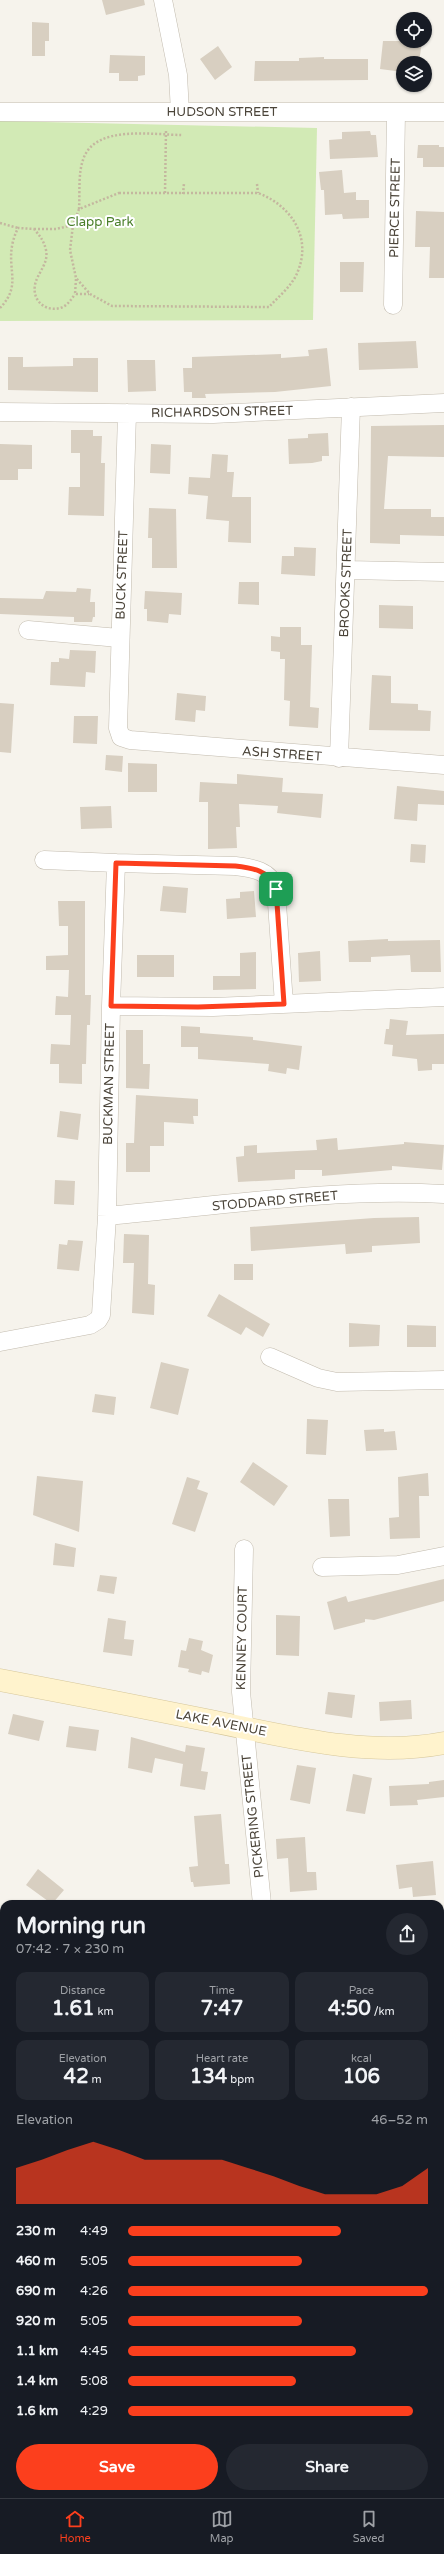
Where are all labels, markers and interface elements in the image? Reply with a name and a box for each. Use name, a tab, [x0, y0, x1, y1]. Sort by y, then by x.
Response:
map controls	[396, 12, 432, 92]
button: locate	[396, 12, 432, 48]
button: layers	[396, 56, 432, 92]
street label: HUDSON STREET	[166, 104, 278, 120]
street label: PIERCE STREET	[386, 158, 404, 258]
park label: Clapp Park	[66, 214, 134, 230]
street label: RICHARDSON STREET	[151, 403, 293, 421]
street label: BROOKS STREET	[336, 528, 356, 638]
street label: BUCK STREET	[112, 530, 132, 620]
street label: ASH STREET	[241, 743, 323, 765]
pin	[259, 872, 293, 906]
icon: arrive	[265, 878, 287, 900]
street label: BUCKMAN STREET	[100, 1023, 118, 1145]
street label: STODDARD STREET	[211, 1188, 339, 1214]
street label: KENNEY COURT	[233, 1586, 251, 1690]
street label: LAKE AVENUE	[174, 1706, 268, 1740]
street label: PICKERING STREET	[239, 1753, 267, 1879]
text: Morning run	[16, 1913, 146, 1939]
button: share	[386, 1913, 428, 1955]
text: 07:42 · 7 × 230 m	[16, 1941, 124, 1957]
text: Distance	[60, 1984, 105, 1997]
text: Time	[209, 1984, 235, 1997]
text: Pace	[349, 1984, 374, 1997]
text: 1.61	[52, 1997, 95, 2021]
text: 7:47	[201, 1997, 243, 2021]
text: 4:50	[328, 1997, 371, 2021]
text: km	[95, 2005, 114, 2018]
text: /km	[371, 2005, 395, 2018]
text: Elevation	[59, 2052, 107, 2065]
text: Heart rate	[196, 2052, 248, 2065]
text: kcal	[351, 2052, 372, 2065]
text: 42	[64, 2065, 89, 2089]
text: 134	[190, 2065, 227, 2089]
text: 106	[342, 2065, 380, 2089]
text: m	[89, 2073, 102, 2086]
text: bpm	[227, 2073, 254, 2086]
text: Elevation	[16, 2112, 73, 2128]
text: 46–52 m	[371, 2112, 428, 2128]
text: 230 m	[16, 2223, 56, 2239]
text: 4:49	[80, 2223, 108, 2239]
text: 460 m	[16, 2253, 56, 2269]
text: 5:05	[80, 2253, 108, 2269]
text: 690 m	[16, 2283, 56, 2299]
text: 4:26	[80, 2283, 108, 2299]
text: 920 m	[16, 2313, 56, 2329]
text: 5:05	[80, 2313, 108, 2329]
text: 1.1 km	[16, 2343, 58, 2359]
text: 4:45	[80, 2343, 108, 2359]
text: 1.4 km	[16, 2373, 58, 2389]
text: 5:08	[80, 2373, 108, 2389]
text: 1.6 km	[16, 2403, 58, 2419]
text: 4:29	[80, 2403, 108, 2419]
button: Save	[16, 2444, 218, 2490]
button: Share	[226, 2444, 428, 2490]
tab: Home	[60, 2508, 91, 2545]
tab: Map	[210, 2508, 234, 2545]
tab: Saved	[353, 2508, 384, 2545]

